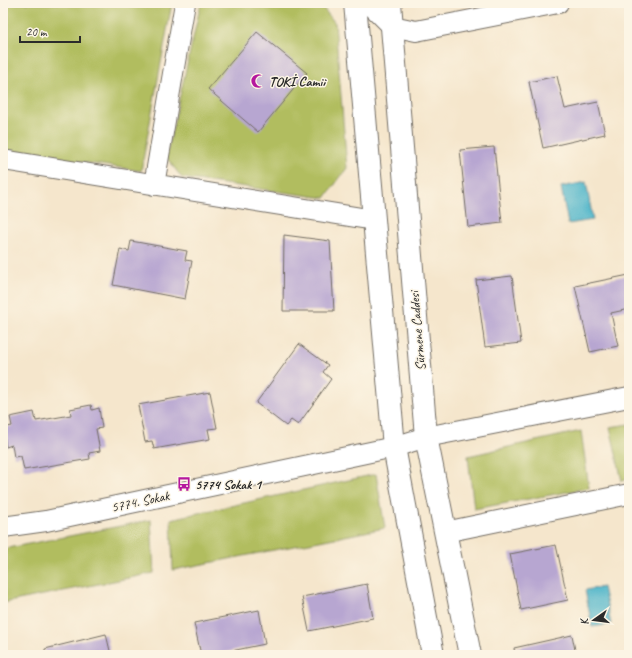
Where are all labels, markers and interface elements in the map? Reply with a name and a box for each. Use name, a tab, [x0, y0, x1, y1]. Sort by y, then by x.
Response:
scale bar	[20, 18, 80, 44]
text: 20 m	[26, 24, 48, 40]
mosque icon: TOKİ Camii	[250, 73, 266, 89]
place label: TOKİ Camii	[269, 73, 327, 90]
street label: Sürmene Caddesi	[405, 288, 429, 371]
bus stop icon: 5774 Sokak 1	[176, 476, 192, 492]
place label: 5774 Sokak 1	[195, 476, 263, 493]
street label: 5774. Sokak	[110, 487, 171, 516]
north arrow	[574, 600, 614, 640]
text: K	[576, 616, 592, 627]

